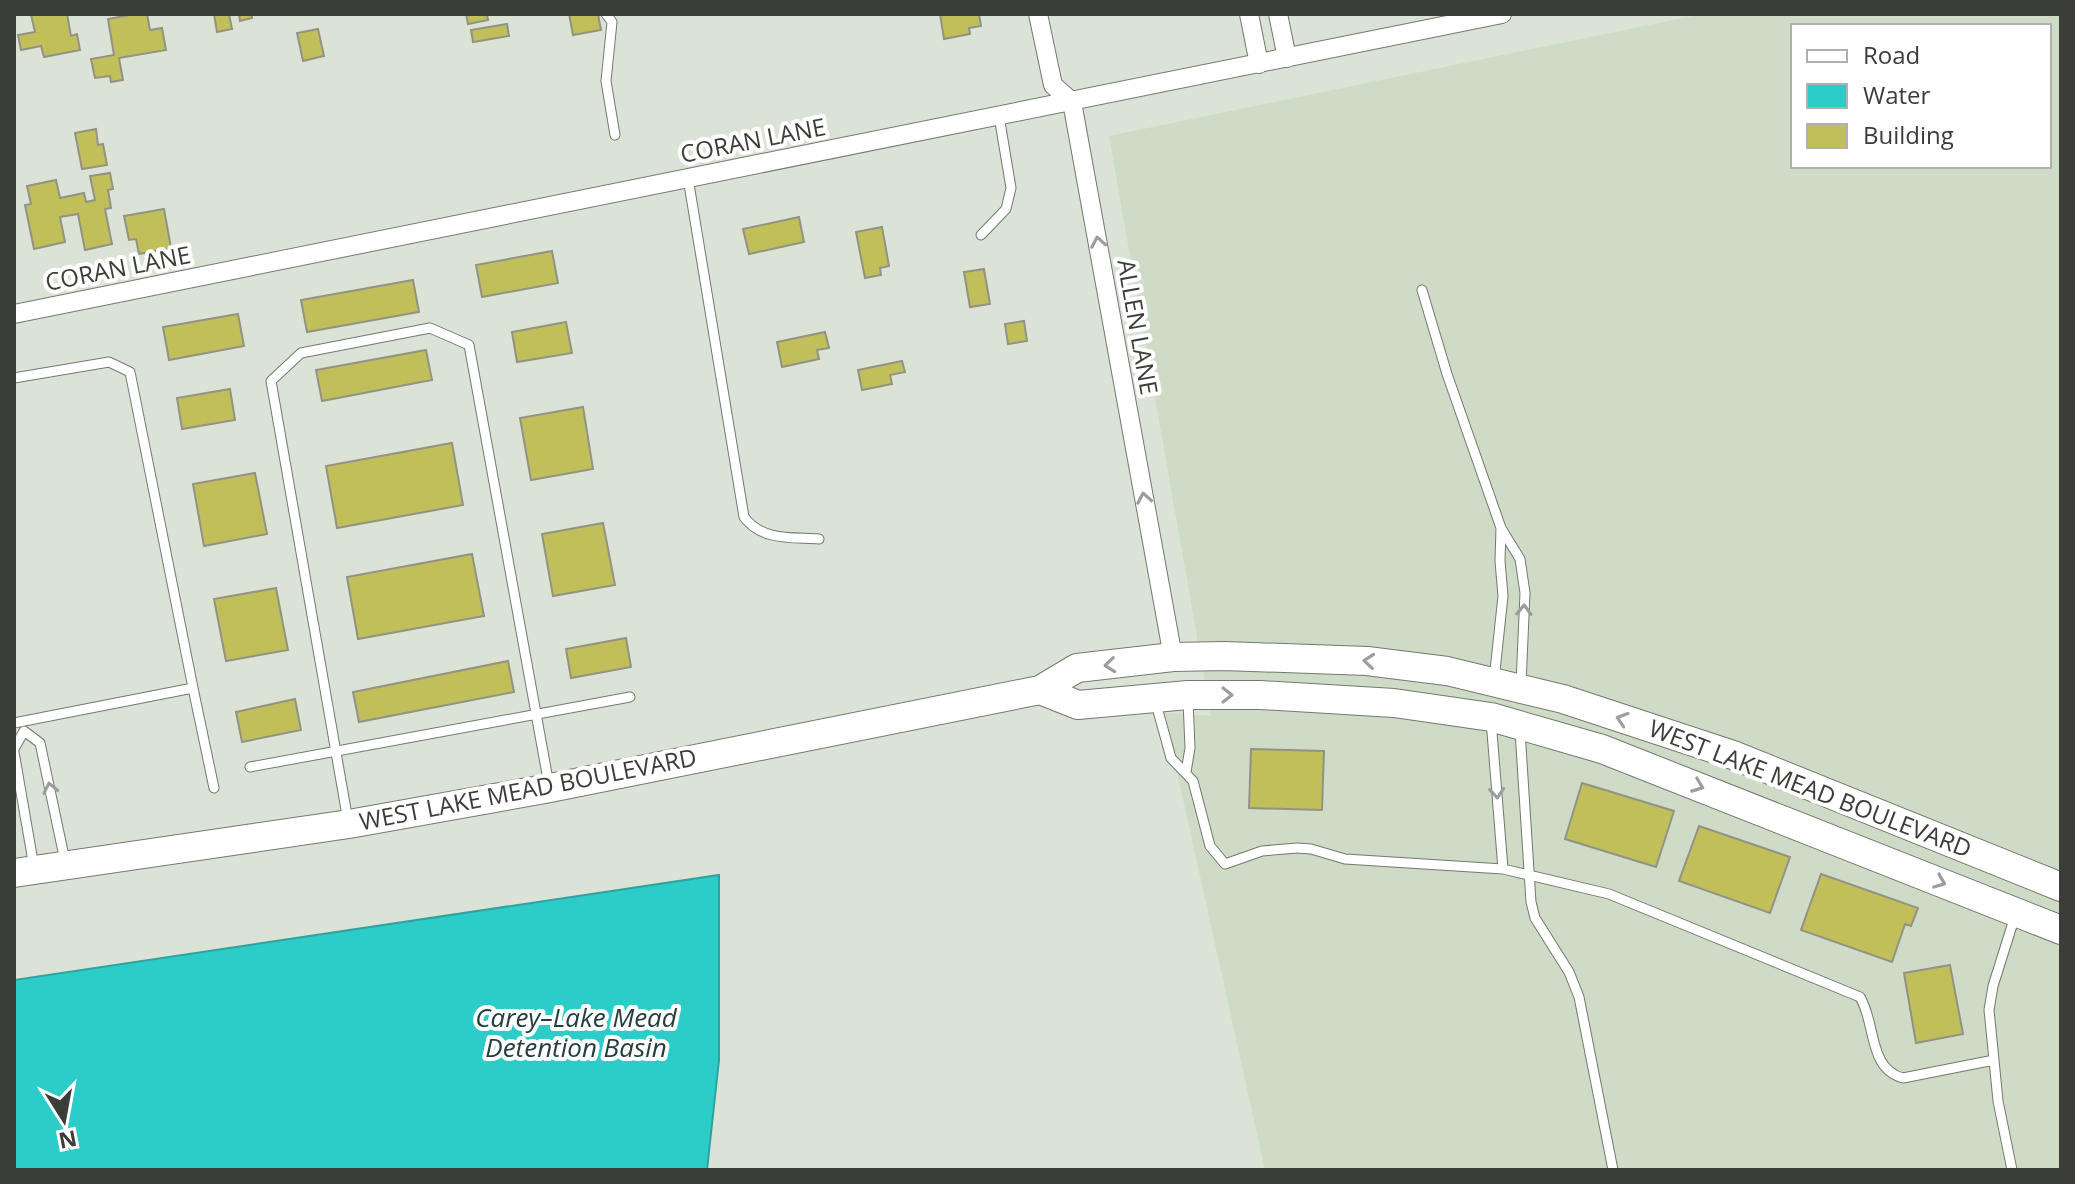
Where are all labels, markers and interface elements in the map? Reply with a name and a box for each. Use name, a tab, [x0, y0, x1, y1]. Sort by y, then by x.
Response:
legend	[1791, 24, 2051, 168]
text: Road	[1863, 38, 1920, 71]
text: Water	[1863, 78, 1931, 111]
street label: CORAN LANE	[677, 109, 828, 170]
text: Building	[1863, 118, 1954, 151]
one-way arrow	[1090, 235, 1107, 249]
street label: CORAN LANE	[42, 237, 193, 298]
street label: ALLEN LANE	[1110, 256, 1167, 397]
one-way arrow	[1136, 491, 1153, 505]
one-way arrow	[1515, 603, 1532, 616]
one-way arrow	[1362, 653, 1375, 670]
one-way arrow	[1103, 656, 1116, 673]
one-way arrow	[1221, 686, 1234, 704]
street label: WEST LAKE MEAD BOULEVARD	[1644, 711, 1977, 864]
one-way arrow	[1616, 712, 1630, 728]
street label: WEST LAKE MEAD BOULEVARD	[356, 740, 699, 837]
one-way arrow	[1691, 776, 1705, 793]
one-way arrow	[42, 782, 59, 795]
one-way arrow	[1488, 787, 1505, 800]
one-way arrow	[1932, 872, 1946, 889]
water label: Carey–Lake Mead Detention Basin	[475, 999, 678, 1065]
north arrow	[24, 1080, 104, 1160]
text: N	[56, 1124, 80, 1157]

